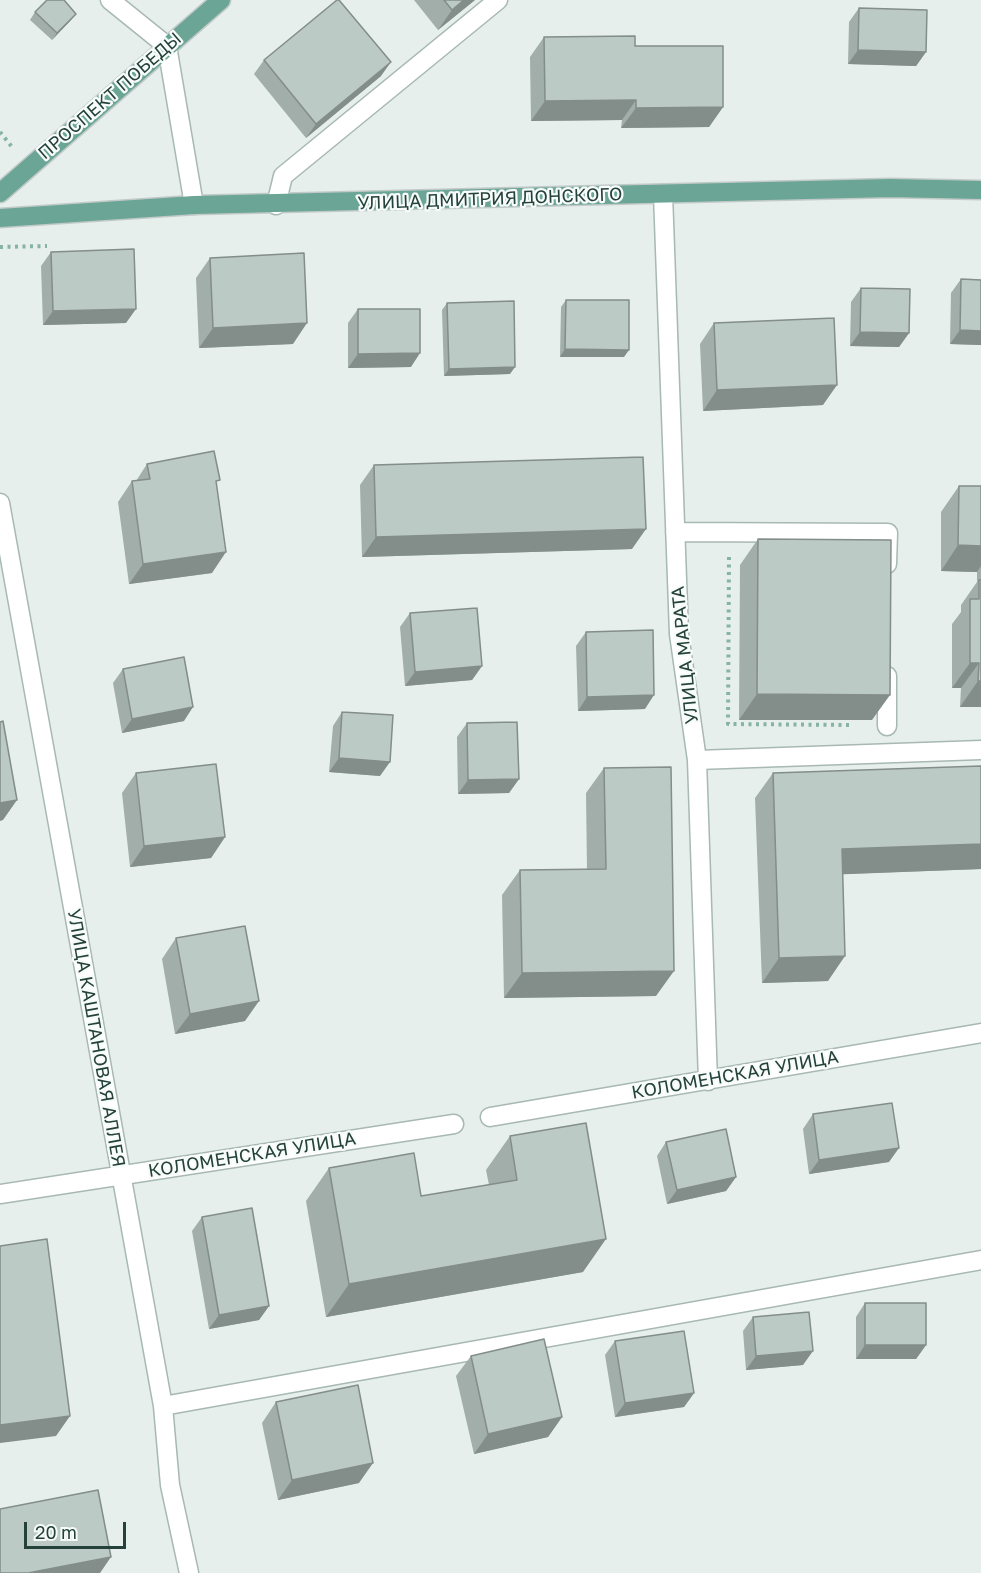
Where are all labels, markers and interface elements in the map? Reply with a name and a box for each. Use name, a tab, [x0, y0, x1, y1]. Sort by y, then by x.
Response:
street label: ПРОСПЕКТ ПОБЕДЫ	[34, 28, 186, 164]
street label: УЛИЦА ДМИТРИЯ ДОНСКОГО	[357, 184, 623, 214]
street label: УЛИЦА МАРАТА	[667, 585, 703, 725]
street label: УЛИЦА КАШТАНОВАЯ АЛЛЕЯ	[63, 907, 129, 1169]
street label: КОЛОМЕНСКАЯ УЛИЦА	[630, 1046, 840, 1104]
street label: КОЛОМЕНСКАЯ УЛИЦА	[147, 1128, 357, 1182]
scale bar	[27, 1510, 129, 1548]
text: 20 m	[35, 1521, 77, 1543]

